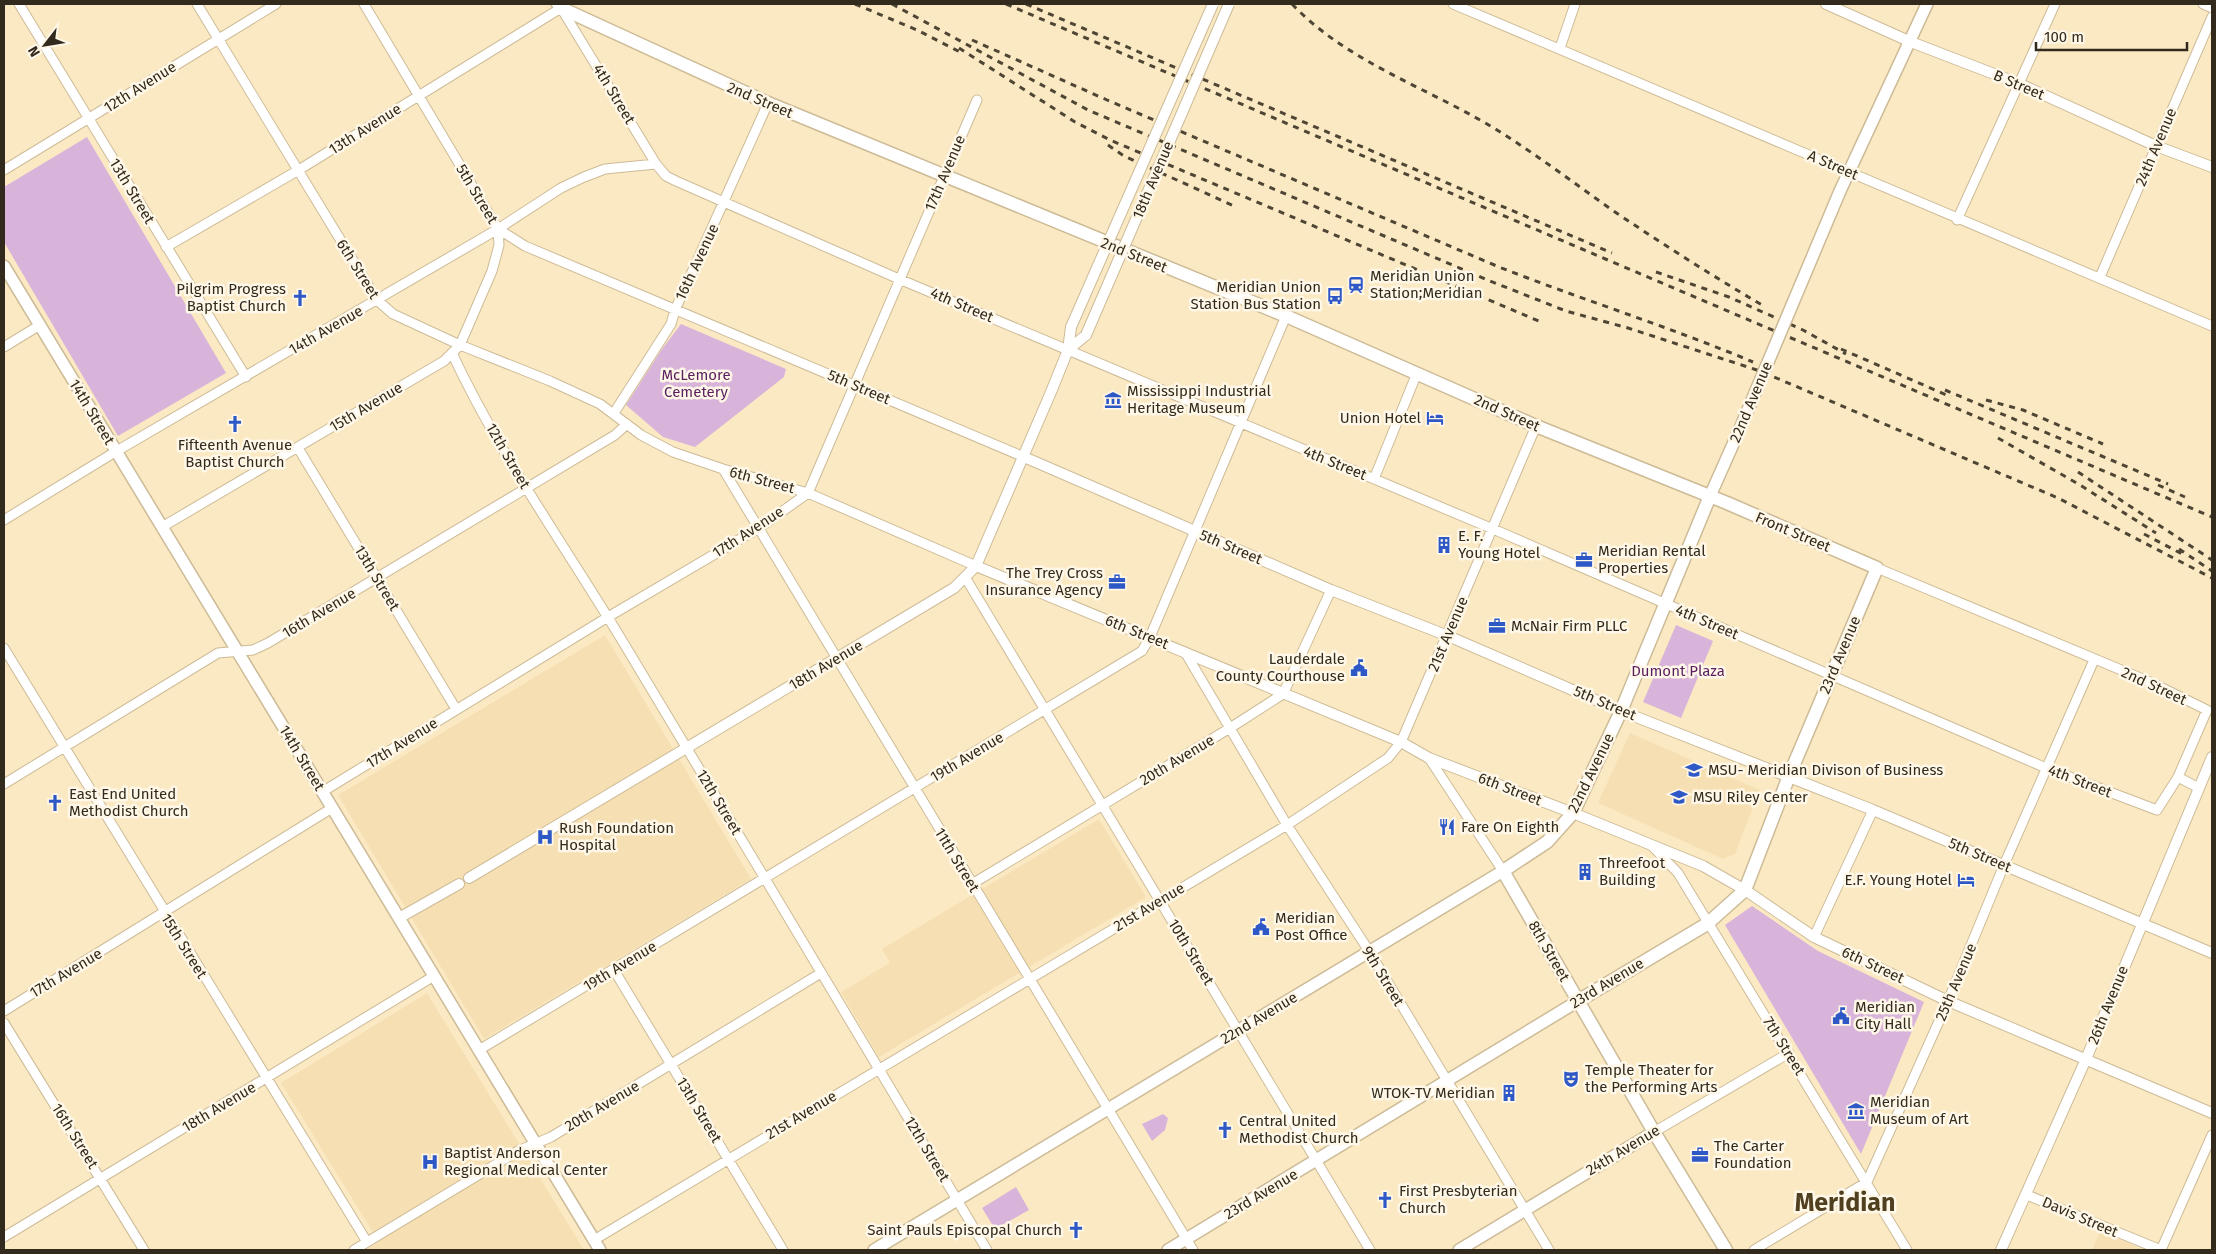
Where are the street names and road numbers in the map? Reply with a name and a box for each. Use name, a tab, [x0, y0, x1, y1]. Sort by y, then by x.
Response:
street label: 12th Avenue	[101, 58, 179, 116]
street label: 4th Street	[589, 61, 639, 128]
street label: B Street	[1991, 66, 2048, 104]
street label: 2nd Street	[724, 78, 796, 122]
street label: 13th Avenue	[325, 100, 405, 158]
street label: 24th Avenue	[2132, 105, 2180, 189]
street label: 17th Avenue	[921, 132, 969, 214]
street label: 18th Avenue	[1129, 138, 1177, 222]
street label: A Street	[1805, 146, 1862, 184]
street label: 13th Street	[106, 155, 159, 227]
street label: 5th Street	[452, 161, 502, 228]
street label: 16th Avenue	[671, 221, 723, 303]
street label: 2nd Street	[1098, 234, 1170, 277]
street label: 6th Street	[333, 236, 384, 303]
street label: 4th Street	[928, 284, 997, 327]
street label: 14th Avenue	[286, 302, 366, 358]
street label: 22nd Avenue	[1726, 359, 1776, 445]
street label: 5th Street	[825, 366, 894, 408]
street label: 14th Street	[65, 376, 119, 449]
street label: 15th Avenue	[326, 378, 406, 436]
street label: 2nd Street	[1471, 391, 1543, 436]
street label: 12th Street	[482, 420, 534, 493]
street label: 4th Street	[1301, 442, 1370, 484]
street label: 6th Street	[727, 463, 797, 497]
street label: 17th Avenue	[709, 502, 787, 562]
street label: Front Street	[1753, 508, 1834, 556]
street label: 5th Street	[1197, 526, 1266, 568]
street label: 13th Street	[351, 542, 404, 614]
street label: 16th Avenue	[279, 584, 359, 642]
street label: 21st Avenue	[1424, 594, 1472, 674]
street label: 4th Street	[1673, 601, 1742, 644]
street label: 6th Street	[1103, 611, 1172, 653]
street label: 23rd Avenue	[1816, 613, 1864, 697]
street label: 18th Avenue	[786, 636, 866, 694]
street label: 2nd Street	[2119, 663, 2190, 709]
street label: 5th Street	[1571, 682, 1640, 724]
street label: 17th Avenue	[363, 714, 441, 772]
street label: 14th Street	[275, 722, 329, 795]
street label: 19th Avenue	[927, 728, 1007, 786]
street label: 22nd Avenue	[1564, 730, 1618, 816]
street label: 20th Avenue	[1136, 731, 1218, 789]
street label: 4th Street	[2046, 761, 2115, 802]
street label: 12th Street	[693, 766, 746, 838]
street label: 6th Street	[1476, 769, 1545, 810]
street label: 11th Street	[931, 825, 983, 896]
street label: 5th Street	[1946, 834, 2015, 876]
street label: 21st Avenue	[1110, 879, 1188, 935]
street label: 15th Street	[157, 910, 211, 982]
street label: 10th Street	[1164, 916, 1218, 989]
street label: 8th Street	[1524, 917, 1574, 985]
street label: 19th Avenue	[580, 937, 660, 995]
street label: 25th Avenue	[1932, 940, 1980, 1024]
street label: 9th Street	[1358, 943, 1408, 1010]
street label: 6th Street	[1839, 943, 1908, 988]
street label: 17th Avenue	[27, 944, 105, 1002]
street label: 23rd Avenue	[1567, 954, 1647, 1012]
street label: 26th Avenue	[2084, 963, 2132, 1047]
street label: 22nd Avenue	[1217, 988, 1301, 1048]
street label: 7th Street	[1759, 1013, 1809, 1079]
street label: 13th Street	[673, 1074, 726, 1146]
street label: 20th Avenue	[561, 1077, 643, 1135]
street label: 18th Avenue	[179, 1078, 259, 1136]
street label: 21st Avenue	[762, 1087, 840, 1143]
street label: 16th Street	[48, 1100, 102, 1172]
street label: 12th Street	[901, 1113, 954, 1185]
street label: 24th Avenue	[1583, 1121, 1663, 1179]
street label: 23rd Avenue	[1221, 1165, 1301, 1223]
street label: Davis Street	[2039, 1193, 2121, 1241]

